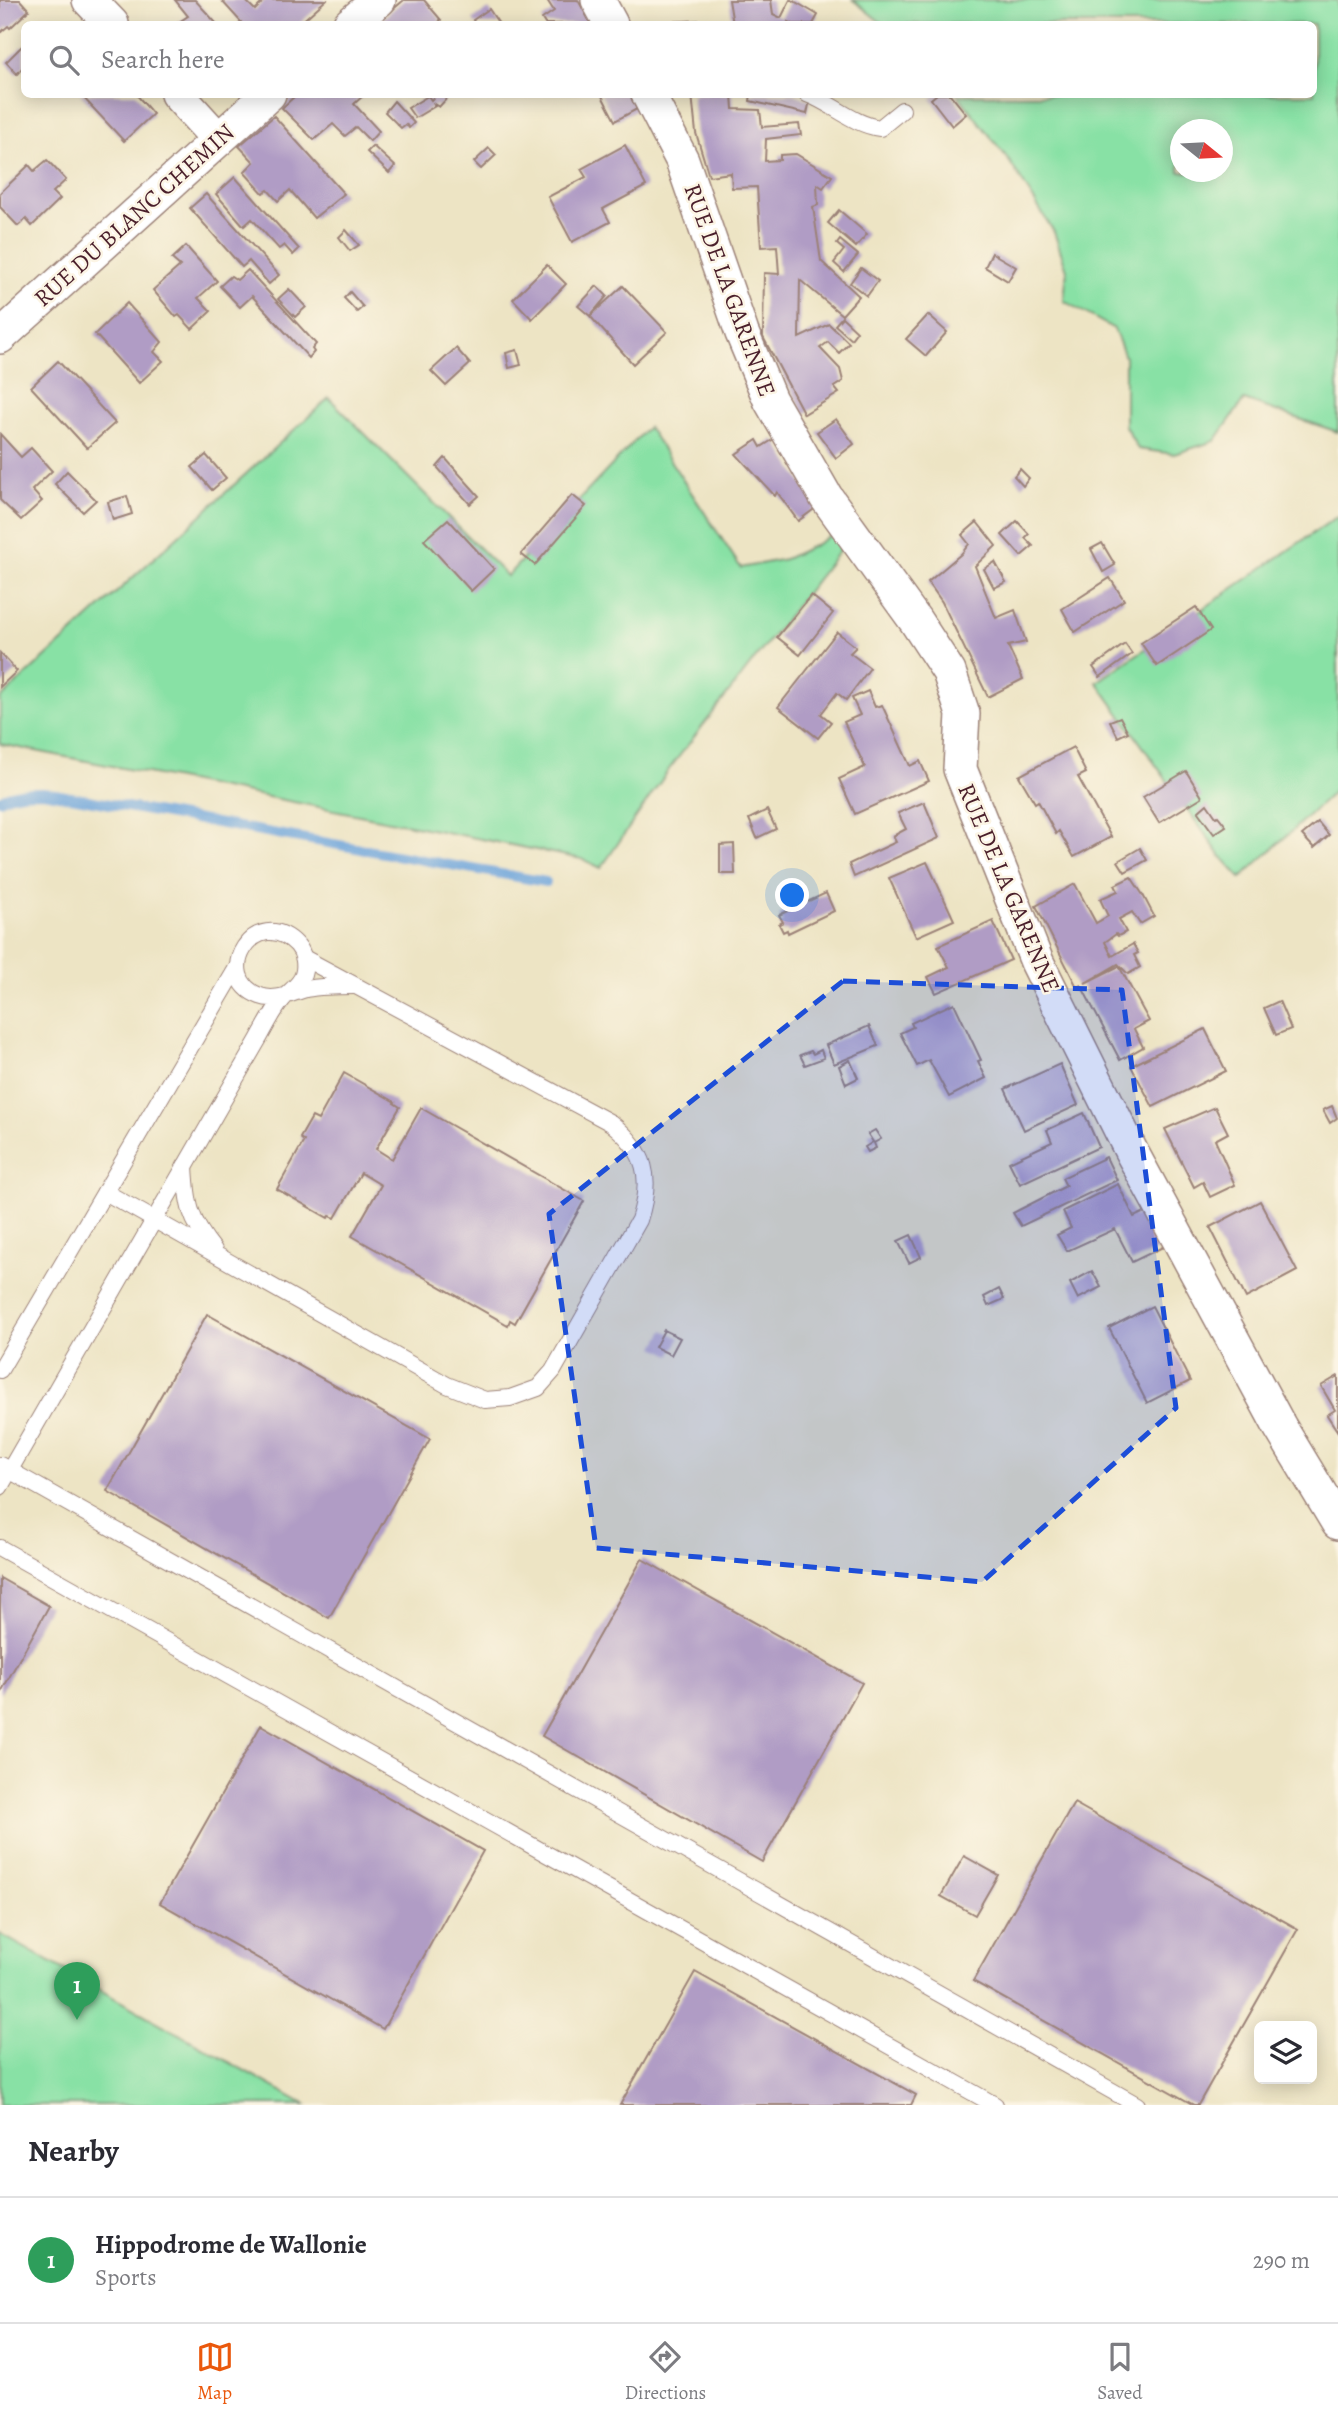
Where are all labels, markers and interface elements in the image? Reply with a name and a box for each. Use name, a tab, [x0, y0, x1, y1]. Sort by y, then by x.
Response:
search box	[21, 21, 1317, 98]
icon: search	[45, 41, 83, 79]
text: Search here	[101, 42, 225, 77]
street label: RUE DU BLANC CHEMIN	[27, 116, 241, 314]
north arrow	[1170, 119, 1233, 182]
street label: RUE DE LA GARENNE	[677, 179, 783, 401]
street label: RUE DE LA GARENNE	[950, 778, 1068, 998]
your location	[775, 878, 809, 912]
pin: 1	[54, 1962, 100, 2020]
map controls	[1254, 2021, 1317, 2084]
button: layers	[1254, 2021, 1317, 2084]
text: Nearby	[28, 2131, 119, 2171]
text: Hippodrome de Wallonie	[95, 2227, 367, 2262]
text: 1	[47, 2245, 55, 2276]
text: 290 m	[1253, 2245, 1310, 2276]
text: Sports	[95, 2262, 156, 2293]
tab: Map	[196, 2338, 234, 2406]
tab: Directions	[625, 2338, 706, 2406]
tab: Saved	[1097, 2338, 1142, 2406]

